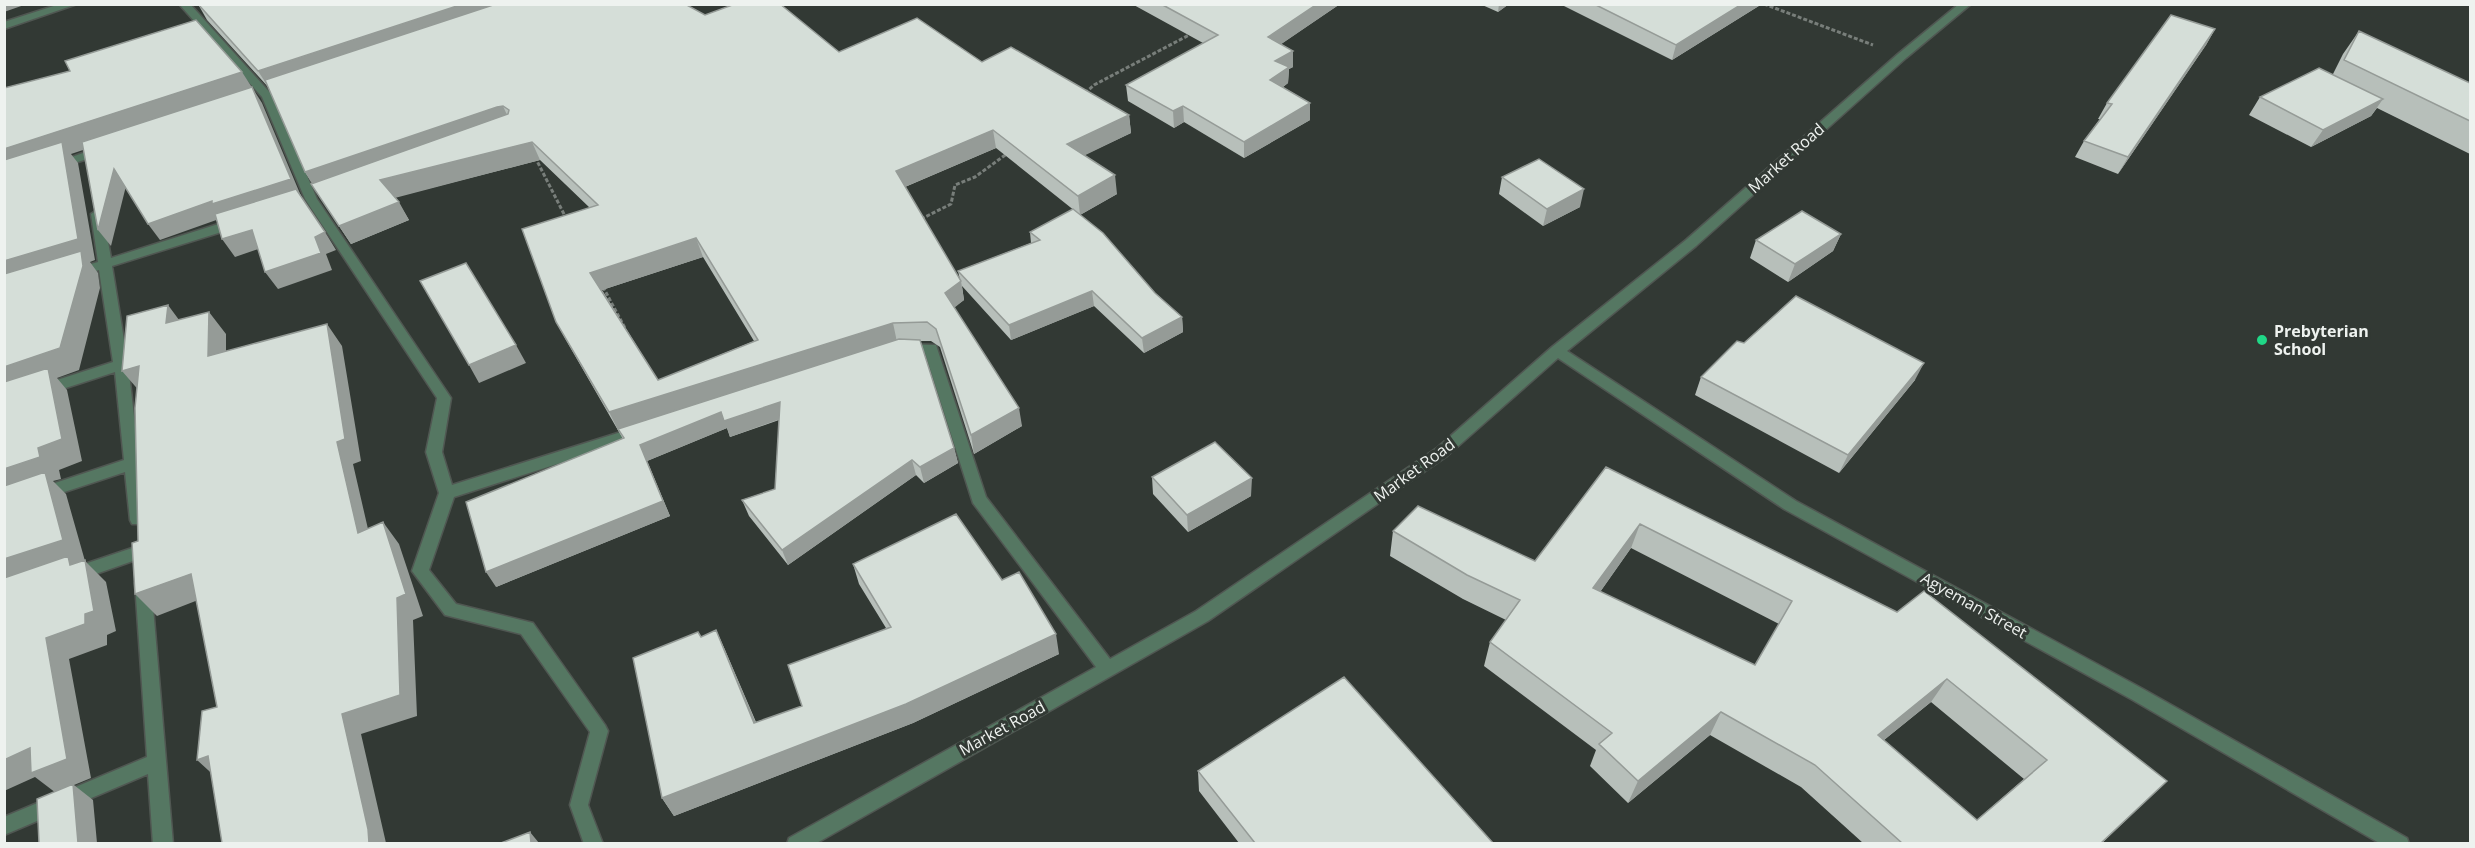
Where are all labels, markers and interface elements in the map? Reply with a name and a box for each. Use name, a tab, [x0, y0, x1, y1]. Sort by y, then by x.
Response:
street label: Market Road	[1743, 118, 1829, 198]
place label: Prebyterian School	[2274, 320, 2369, 360]
marker: Prebyterian School	[2255, 333, 2269, 347]
street label: Market Road	[1369, 433, 1459, 507]
street label: Agyeman Street	[1917, 567, 2031, 643]
street label: Market Road	[955, 695, 1049, 761]

